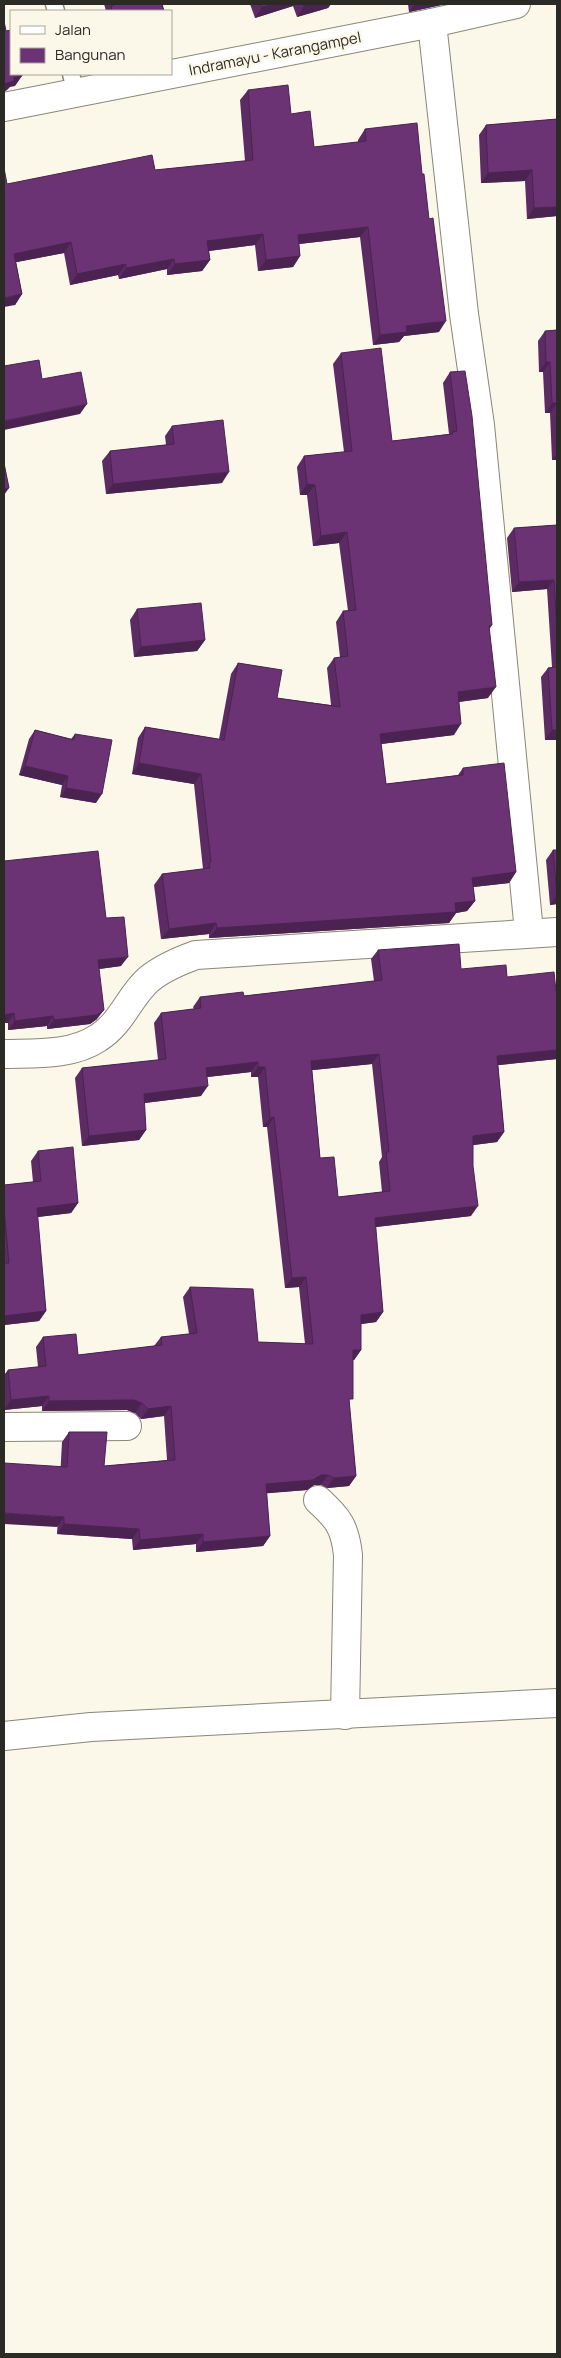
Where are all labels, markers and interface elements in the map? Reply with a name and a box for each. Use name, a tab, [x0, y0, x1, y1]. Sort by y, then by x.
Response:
legend	[10, 10, 172, 75]
text: Jalan	[55, 19, 91, 40]
street label: Indramayu - Karangampel	[187, 26, 363, 81]
text: Bangunan	[55, 44, 125, 65]

